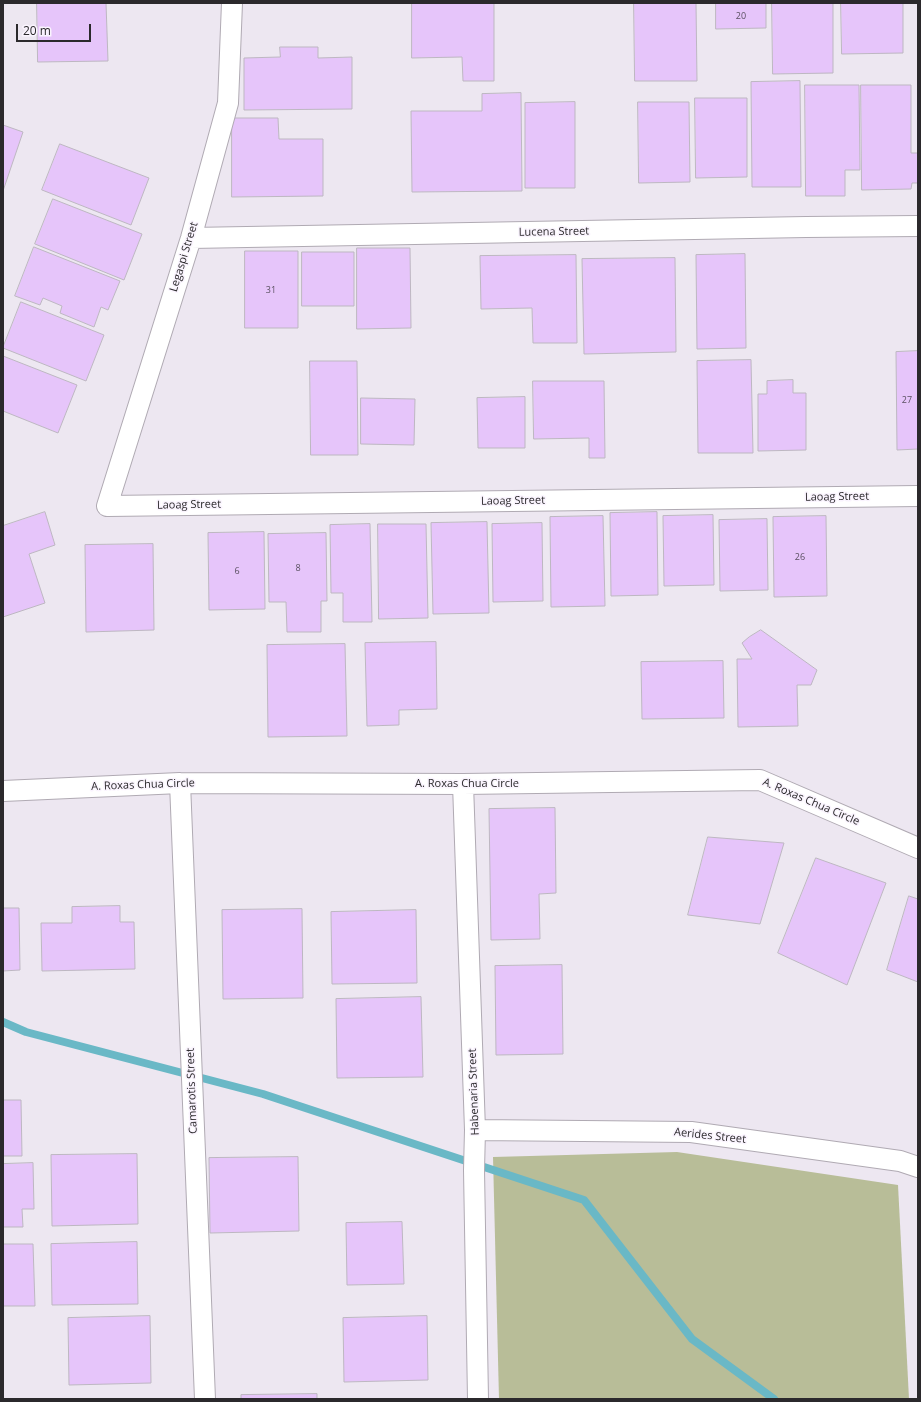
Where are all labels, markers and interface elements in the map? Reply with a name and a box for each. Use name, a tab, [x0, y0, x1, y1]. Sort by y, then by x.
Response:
house number: 20	[736, 11, 746, 21]
scale bar	[18, 16, 93, 42]
text: 20 m	[23, 22, 51, 39]
street label: Legaspi Street	[167, 220, 201, 294]
street label: Lucena Street	[519, 225, 589, 239]
house number: 31	[266, 285, 276, 295]
house number: 27	[902, 395, 912, 405]
street label: Laoag Street	[805, 490, 869, 504]
street label: Laoag Street	[481, 494, 545, 508]
street label: Laoag Street	[157, 498, 221, 512]
house number: 26	[795, 552, 805, 562]
house number: 8	[295, 563, 301, 573]
house number: 6	[234, 566, 240, 576]
street label: A. Roxas Chua Circle	[761, 776, 861, 828]
street label: A. Roxas Chua Circle	[91, 777, 195, 793]
street label: A. Roxas Chua Circle	[415, 777, 519, 791]
street label: Camarotis Street	[184, 1048, 200, 1134]
street label: Habenaria Street	[466, 1048, 482, 1136]
street label: Aerides Street	[673, 1126, 747, 1146]

